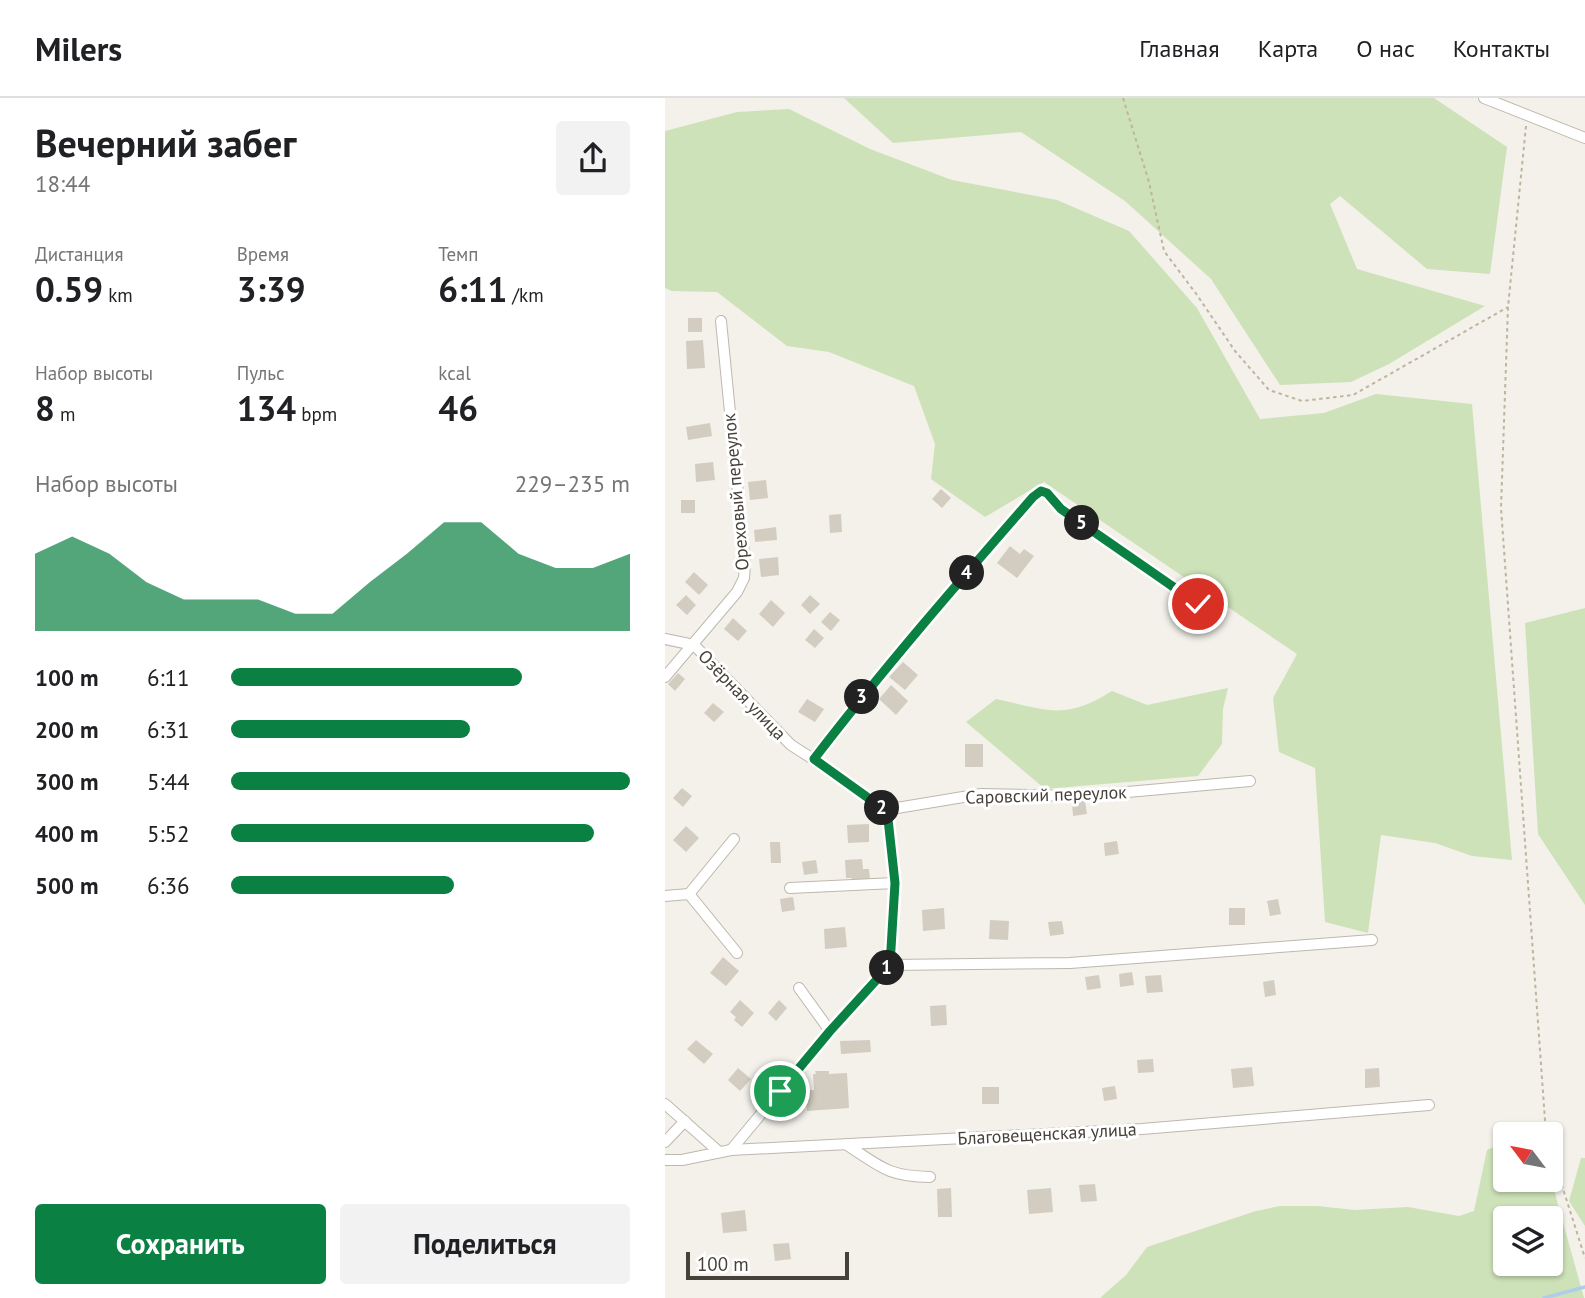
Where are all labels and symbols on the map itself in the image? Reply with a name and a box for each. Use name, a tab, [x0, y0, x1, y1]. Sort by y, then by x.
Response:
street label: Ореховый переулок	[717, 412, 754, 572]
pin: 5	[1065, 506, 1099, 540]
pin: 4	[949, 556, 985, 590]
pin	[1168, 574, 1228, 634]
street label: Озёрная улица	[693, 645, 791, 745]
pin: 3	[845, 680, 879, 714]
street label: Саровский переулок	[965, 780, 1127, 809]
pin: 2	[865, 790, 899, 826]
pin: 1	[869, 950, 905, 986]
pin	[750, 1061, 810, 1121]
street label: Благовещенская улица	[957, 1117, 1137, 1150]
north arrow	[1493, 1122, 1563, 1192]
scale bar	[686, 1249, 849, 1281]

